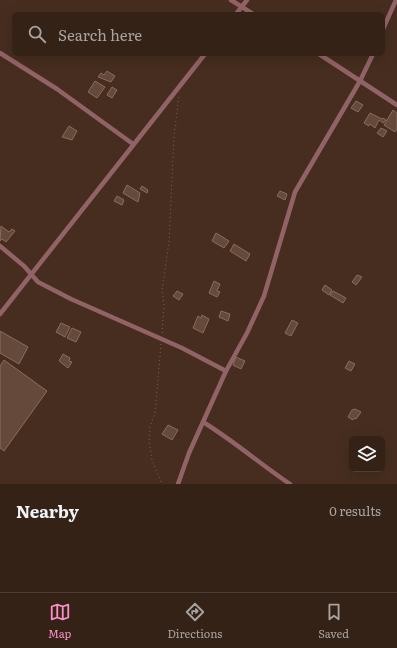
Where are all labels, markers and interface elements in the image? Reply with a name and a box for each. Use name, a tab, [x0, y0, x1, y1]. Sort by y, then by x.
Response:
search box	[12, 12, 385, 56]
icon: search	[26, 23, 48, 45]
text: Search here	[58, 23, 142, 46]
map controls	[349, 436, 385, 472]
button: layers	[349, 436, 385, 472]
text: Nearby	[16, 498, 79, 523]
text: 0 results	[329, 501, 381, 520]
tab: Map	[48, 601, 71, 641]
tab: Directions	[167, 601, 222, 641]
tab: Saved	[318, 601, 349, 641]

